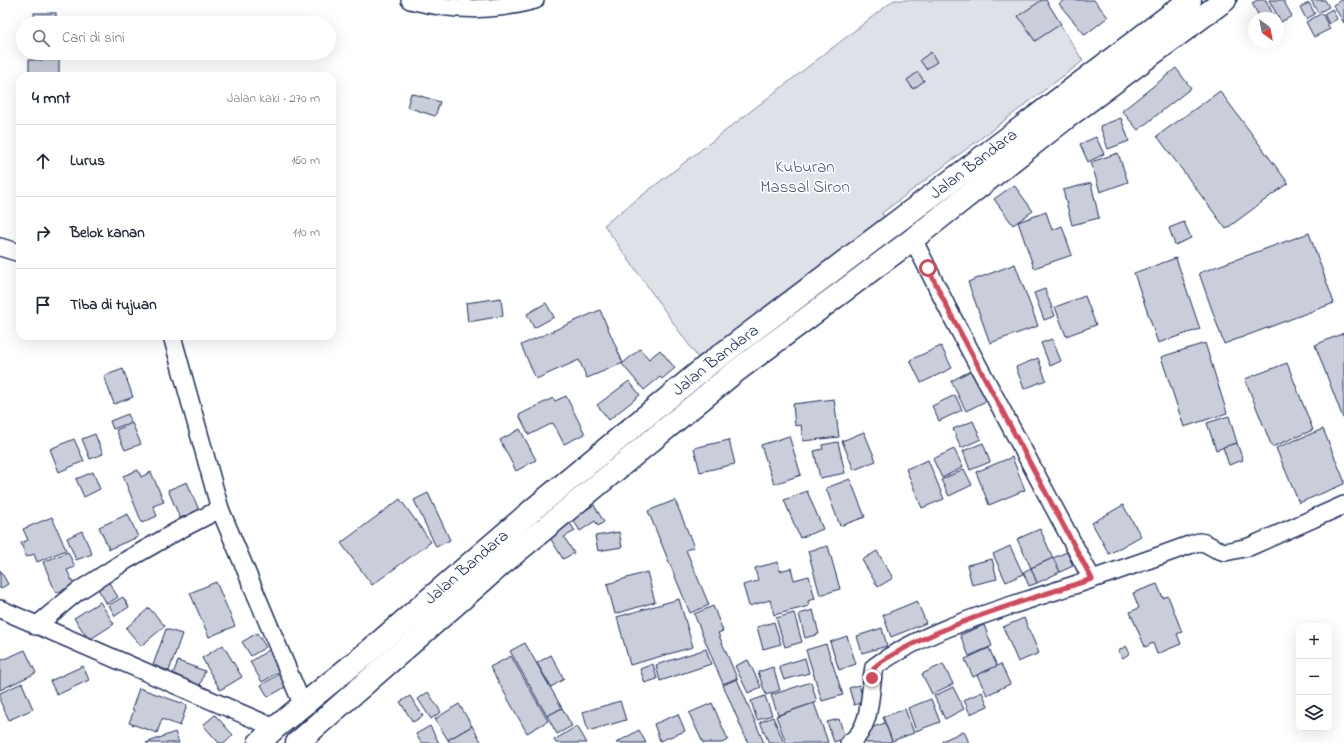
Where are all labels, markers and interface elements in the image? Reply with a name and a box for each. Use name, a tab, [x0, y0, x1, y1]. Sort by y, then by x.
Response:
north arrow	[1248, 12, 1284, 48]
search box	[16, 16, 336, 60]
icon: search	[30, 27, 52, 49]
text: Cari di sini	[62, 27, 125, 49]
text: 4 mnt	[32, 86, 71, 111]
text: Jalan kaki · 270 m	[227, 89, 320, 108]
street label: Jalan Bandara	[924, 122, 1023, 205]
icon: ahead	[32, 150, 54, 172]
text: Lurus	[70, 150, 105, 172]
text: 160 m	[291, 151, 320, 170]
park label: Kuburan Massal Siron	[760, 155, 850, 200]
icon: right	[32, 222, 54, 244]
text: Belok kanan	[70, 222, 145, 244]
text: 110 m	[293, 223, 320, 242]
route start	[919, 259, 937, 277]
icon: arrive	[32, 294, 54, 316]
text: Tiba di tujuan	[70, 294, 157, 316]
street label: Jalan Bandara	[667, 318, 764, 402]
street label: Jalan Bandara	[419, 524, 514, 611]
map controls	[1296, 623, 1332, 731]
button: +	[1296, 623, 1332, 659]
button: −	[1296, 659, 1332, 695]
route end	[863, 669, 881, 687]
button: layers	[1296, 695, 1332, 731]

